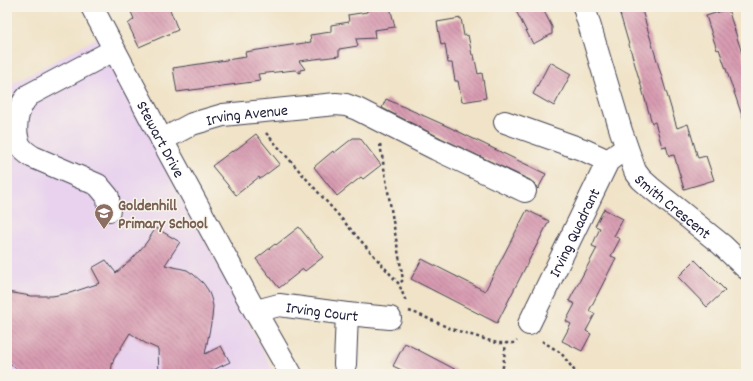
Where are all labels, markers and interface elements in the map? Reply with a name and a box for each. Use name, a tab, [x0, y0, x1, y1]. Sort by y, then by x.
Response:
street label: Stewart Drive	[129, 97, 189, 183]
street label: Irving Avenue	[204, 100, 289, 133]
street label: Smith Crescent	[627, 170, 715, 246]
street label: Irving Quadrant	[544, 185, 607, 282]
place label: Goldenhill Primary School	[118, 195, 208, 236]
school or university icon: Goldenhill Primary School	[93, 202, 115, 230]
street label: Irving Court	[284, 297, 359, 329]

